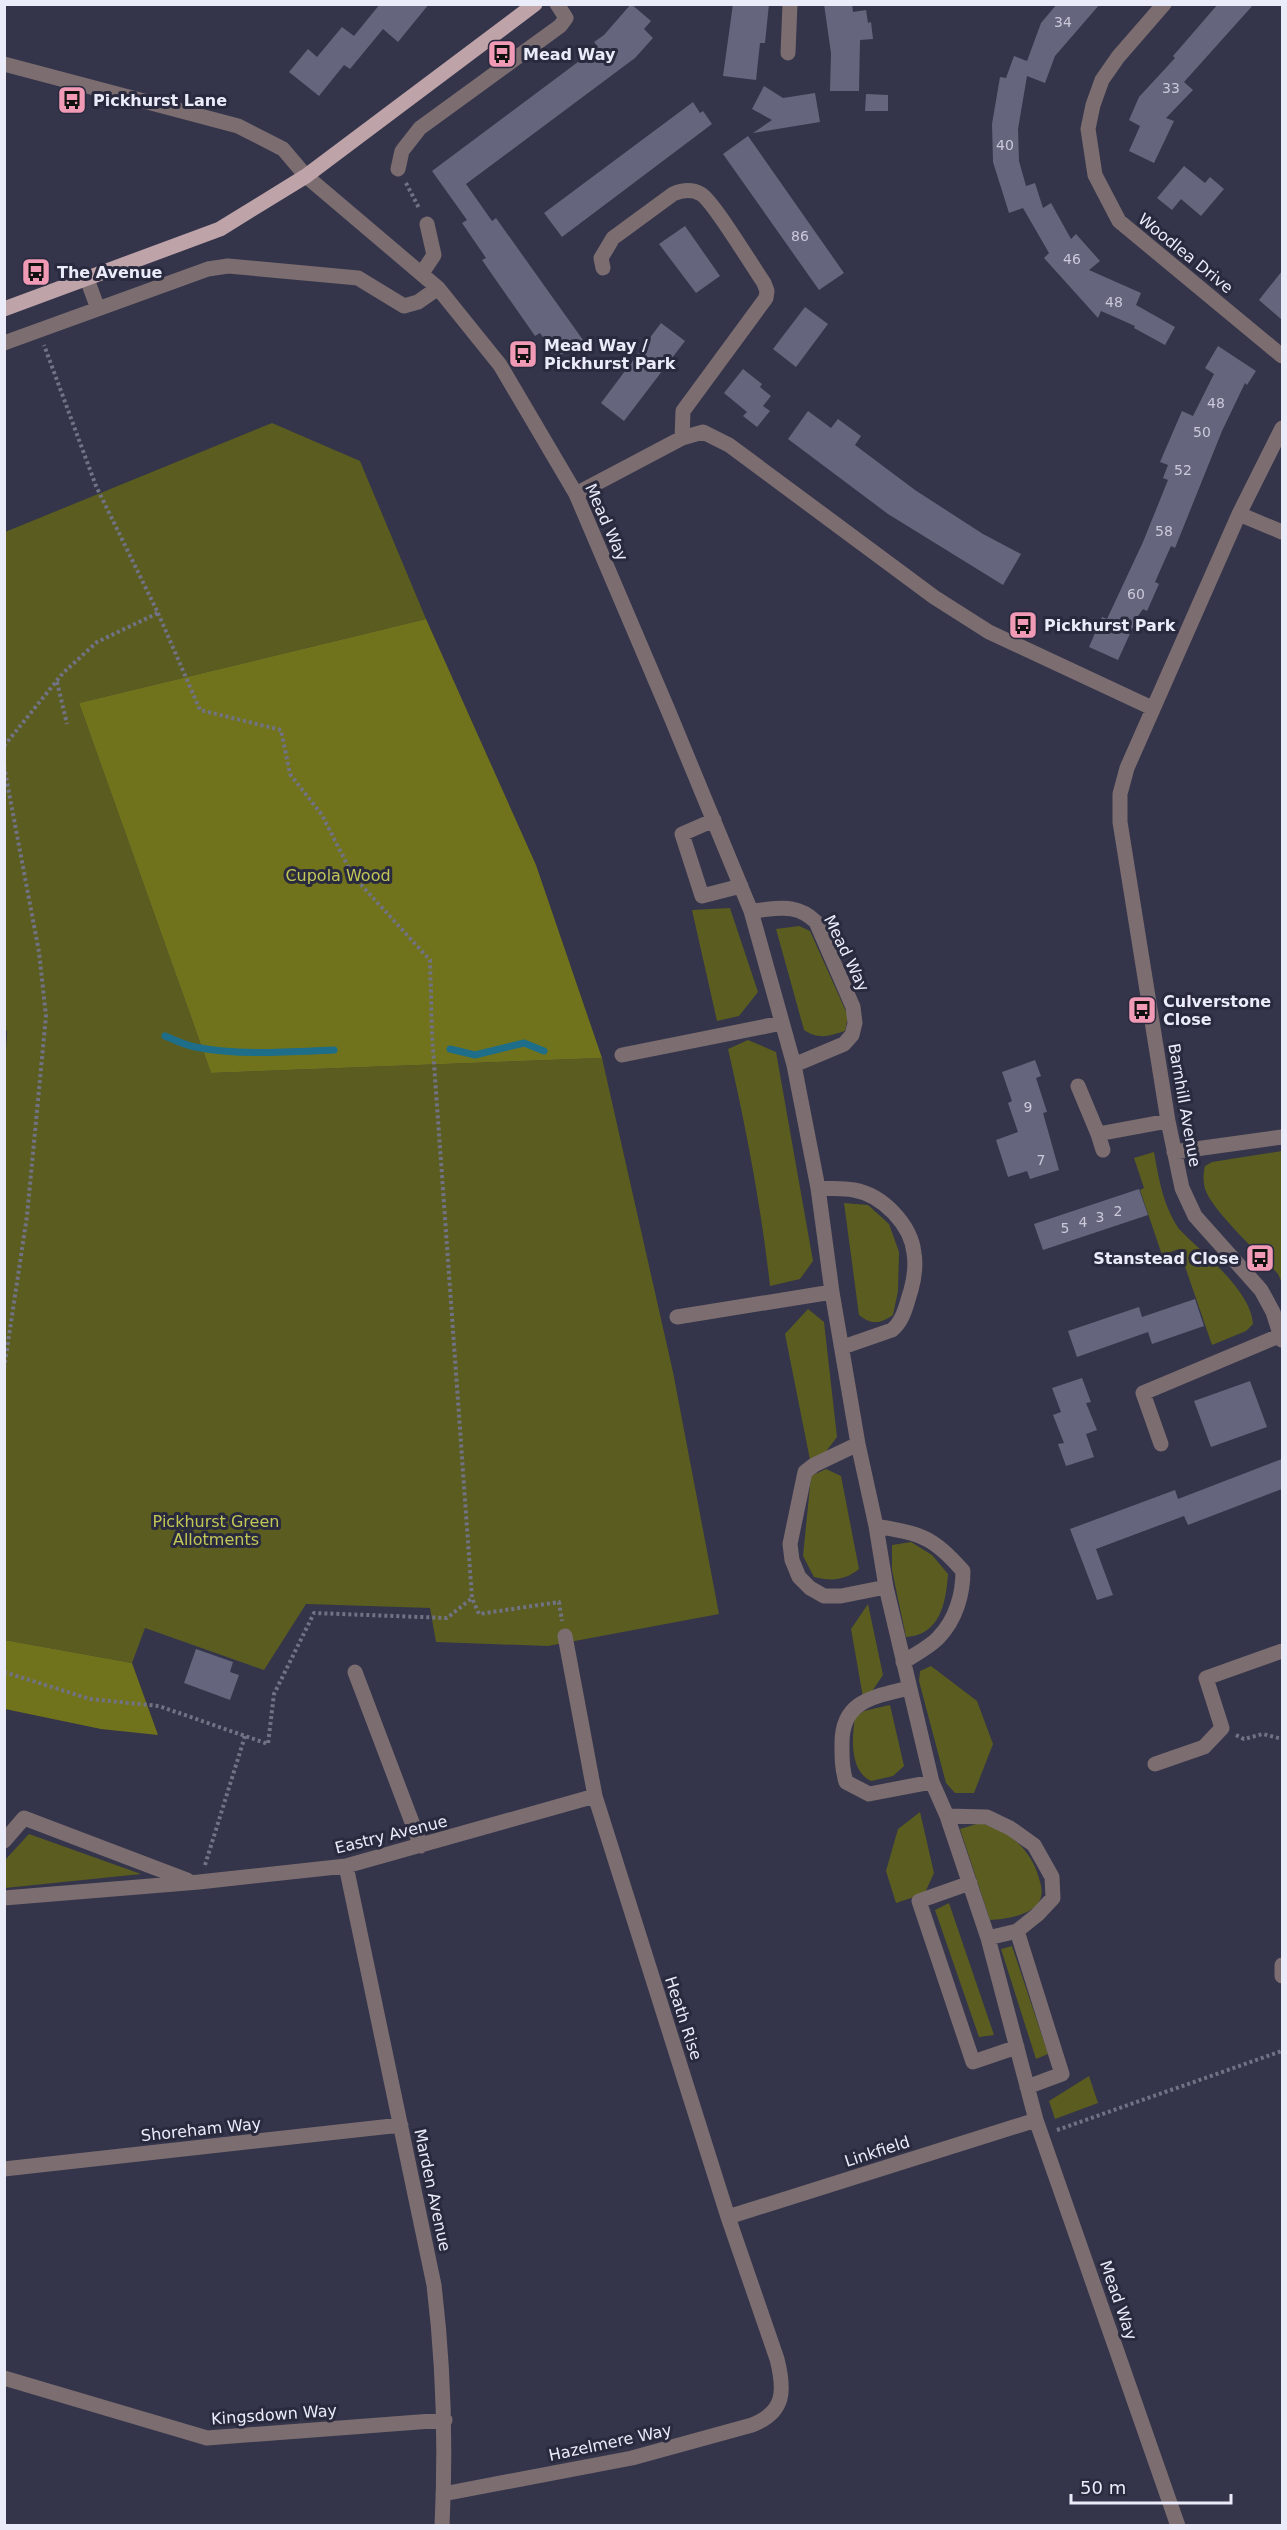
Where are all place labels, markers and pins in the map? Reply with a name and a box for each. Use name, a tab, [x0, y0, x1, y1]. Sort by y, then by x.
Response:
bus stop icon: Mead Way	[486, 38, 518, 70]
place label: Mead Way	[523, 45, 616, 64]
bus stop icon: Pickhurst Lane	[56, 84, 88, 116]
place label: Pickhurst Lane	[93, 91, 227, 110]
bus stop icon: The Avenue	[20, 256, 52, 288]
place label: The Avenue	[57, 263, 163, 282]
place label: Mead Way / Pickhurst Park	[544, 336, 676, 373]
bus stop icon: Mead Way / Pickhurst Park	[507, 338, 539, 370]
bus stop icon: Pickhurst Park	[1007, 609, 1039, 641]
place label: Pickhurst Park	[1044, 616, 1176, 635]
place label: Culverstone Close	[1163, 992, 1271, 1029]
bus stop icon: Culverstone Close	[1126, 994, 1158, 1026]
bus stop icon: Stanstead Close	[1244, 1242, 1276, 1274]
place label: Stanstead Close	[1093, 1249, 1239, 1268]

